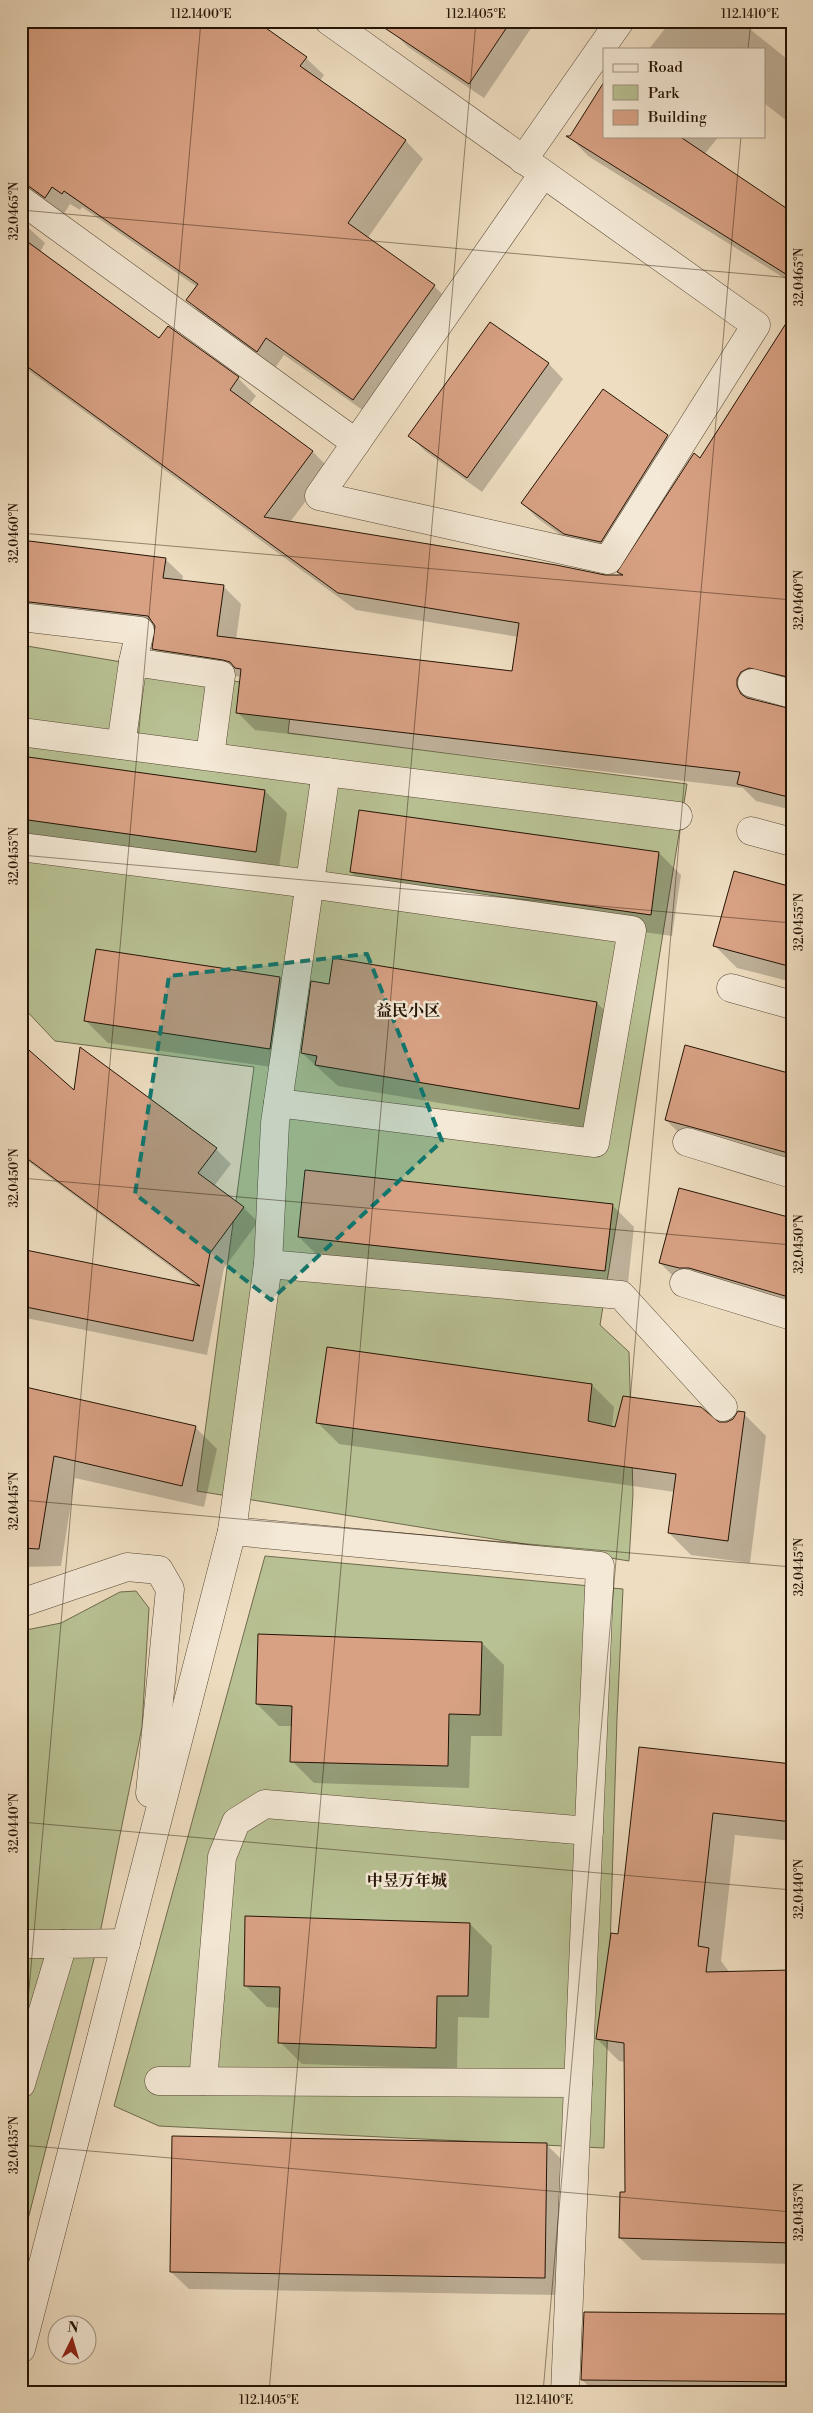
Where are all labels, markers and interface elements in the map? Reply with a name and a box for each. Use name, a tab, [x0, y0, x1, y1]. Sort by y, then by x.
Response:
text: 112.1400°E	[170, 7, 232, 22]
text: 112.1405°E	[446, 7, 506, 22]
text: 112.1410°E	[721, 7, 779, 22]
legend	[603, 48, 766, 138]
text: Road	[648, 58, 683, 77]
text: Park	[648, 84, 680, 103]
text: Building	[647, 108, 707, 127]
text: 32.0465°N	[7, 182, 22, 240]
text: 32.0465°N	[792, 248, 807, 306]
text: 32.0460°N	[7, 503, 22, 563]
text: 32.0460°N	[792, 570, 807, 630]
text: 32.0455°N	[7, 827, 22, 885]
text: 32.0455°N	[792, 893, 807, 951]
district label: 益民小区	[376, 1001, 440, 1021]
text: 32.0450°N	[7, 1148, 22, 1208]
text: 32.0450°N	[792, 1214, 807, 1274]
text: 32.0445°N	[7, 1472, 22, 1530]
text: 32.0445°N	[792, 1538, 807, 1596]
text: 32.0440°N	[7, 1793, 22, 1853]
text: 32.0440°N	[792, 1859, 807, 1919]
district label: 中昱万年城	[367, 1871, 447, 1891]
text: 32.0435°N	[7, 2116, 22, 2174]
text: 32.0435°N	[792, 2183, 807, 2241]
north arrow	[48, 2316, 98, 2366]
text: N	[67, 2319, 79, 2337]
text: 112.1405°E	[239, 2393, 299, 2408]
text: 112.1410°E	[515, 2393, 573, 2408]

